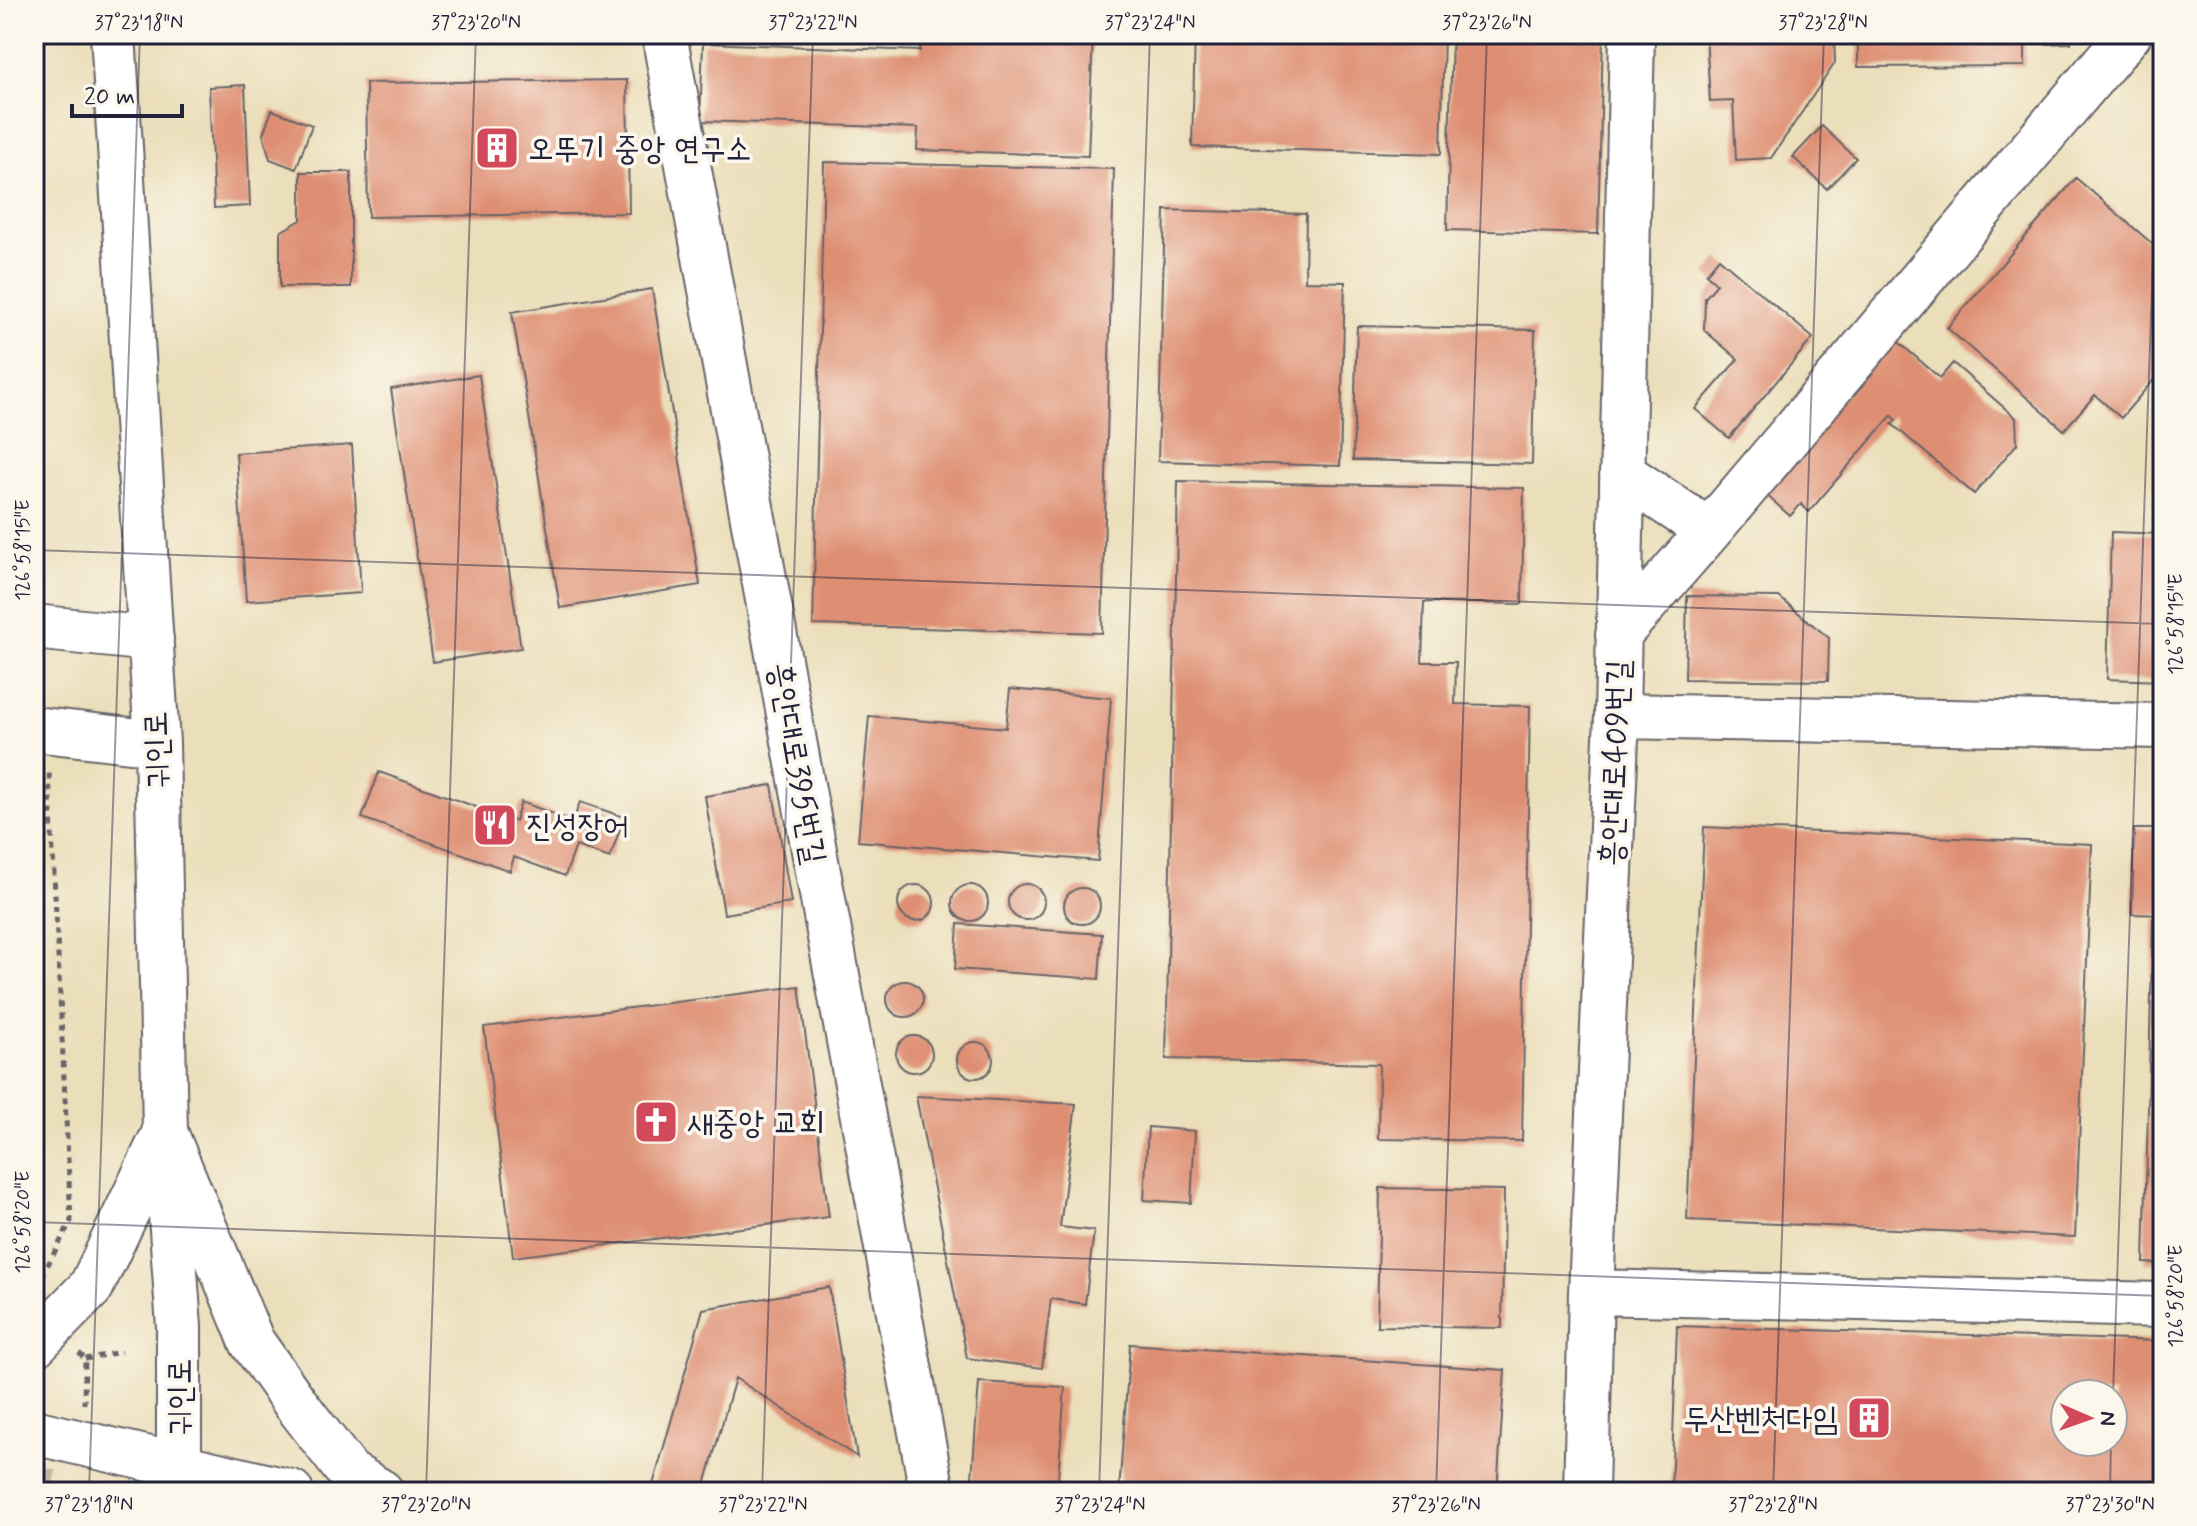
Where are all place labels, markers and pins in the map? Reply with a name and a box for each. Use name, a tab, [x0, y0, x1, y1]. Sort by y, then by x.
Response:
building icon: 오뚜기 중앙 연구소	[473, 124, 521, 172]
place label: 오뚜기 중앙 연구소	[528, 129, 751, 171]
restaurant icon: 진성장어	[471, 801, 519, 849]
place label: 진성장어	[526, 806, 629, 848]
church icon: 새중앙 교회	[632, 1098, 680, 1146]
place label: 새중앙 교회	[687, 1103, 824, 1145]
building icon: 두산벤처다임	[1845, 1394, 1893, 1442]
place label: 두산벤처다임	[1684, 1399, 1838, 1441]

